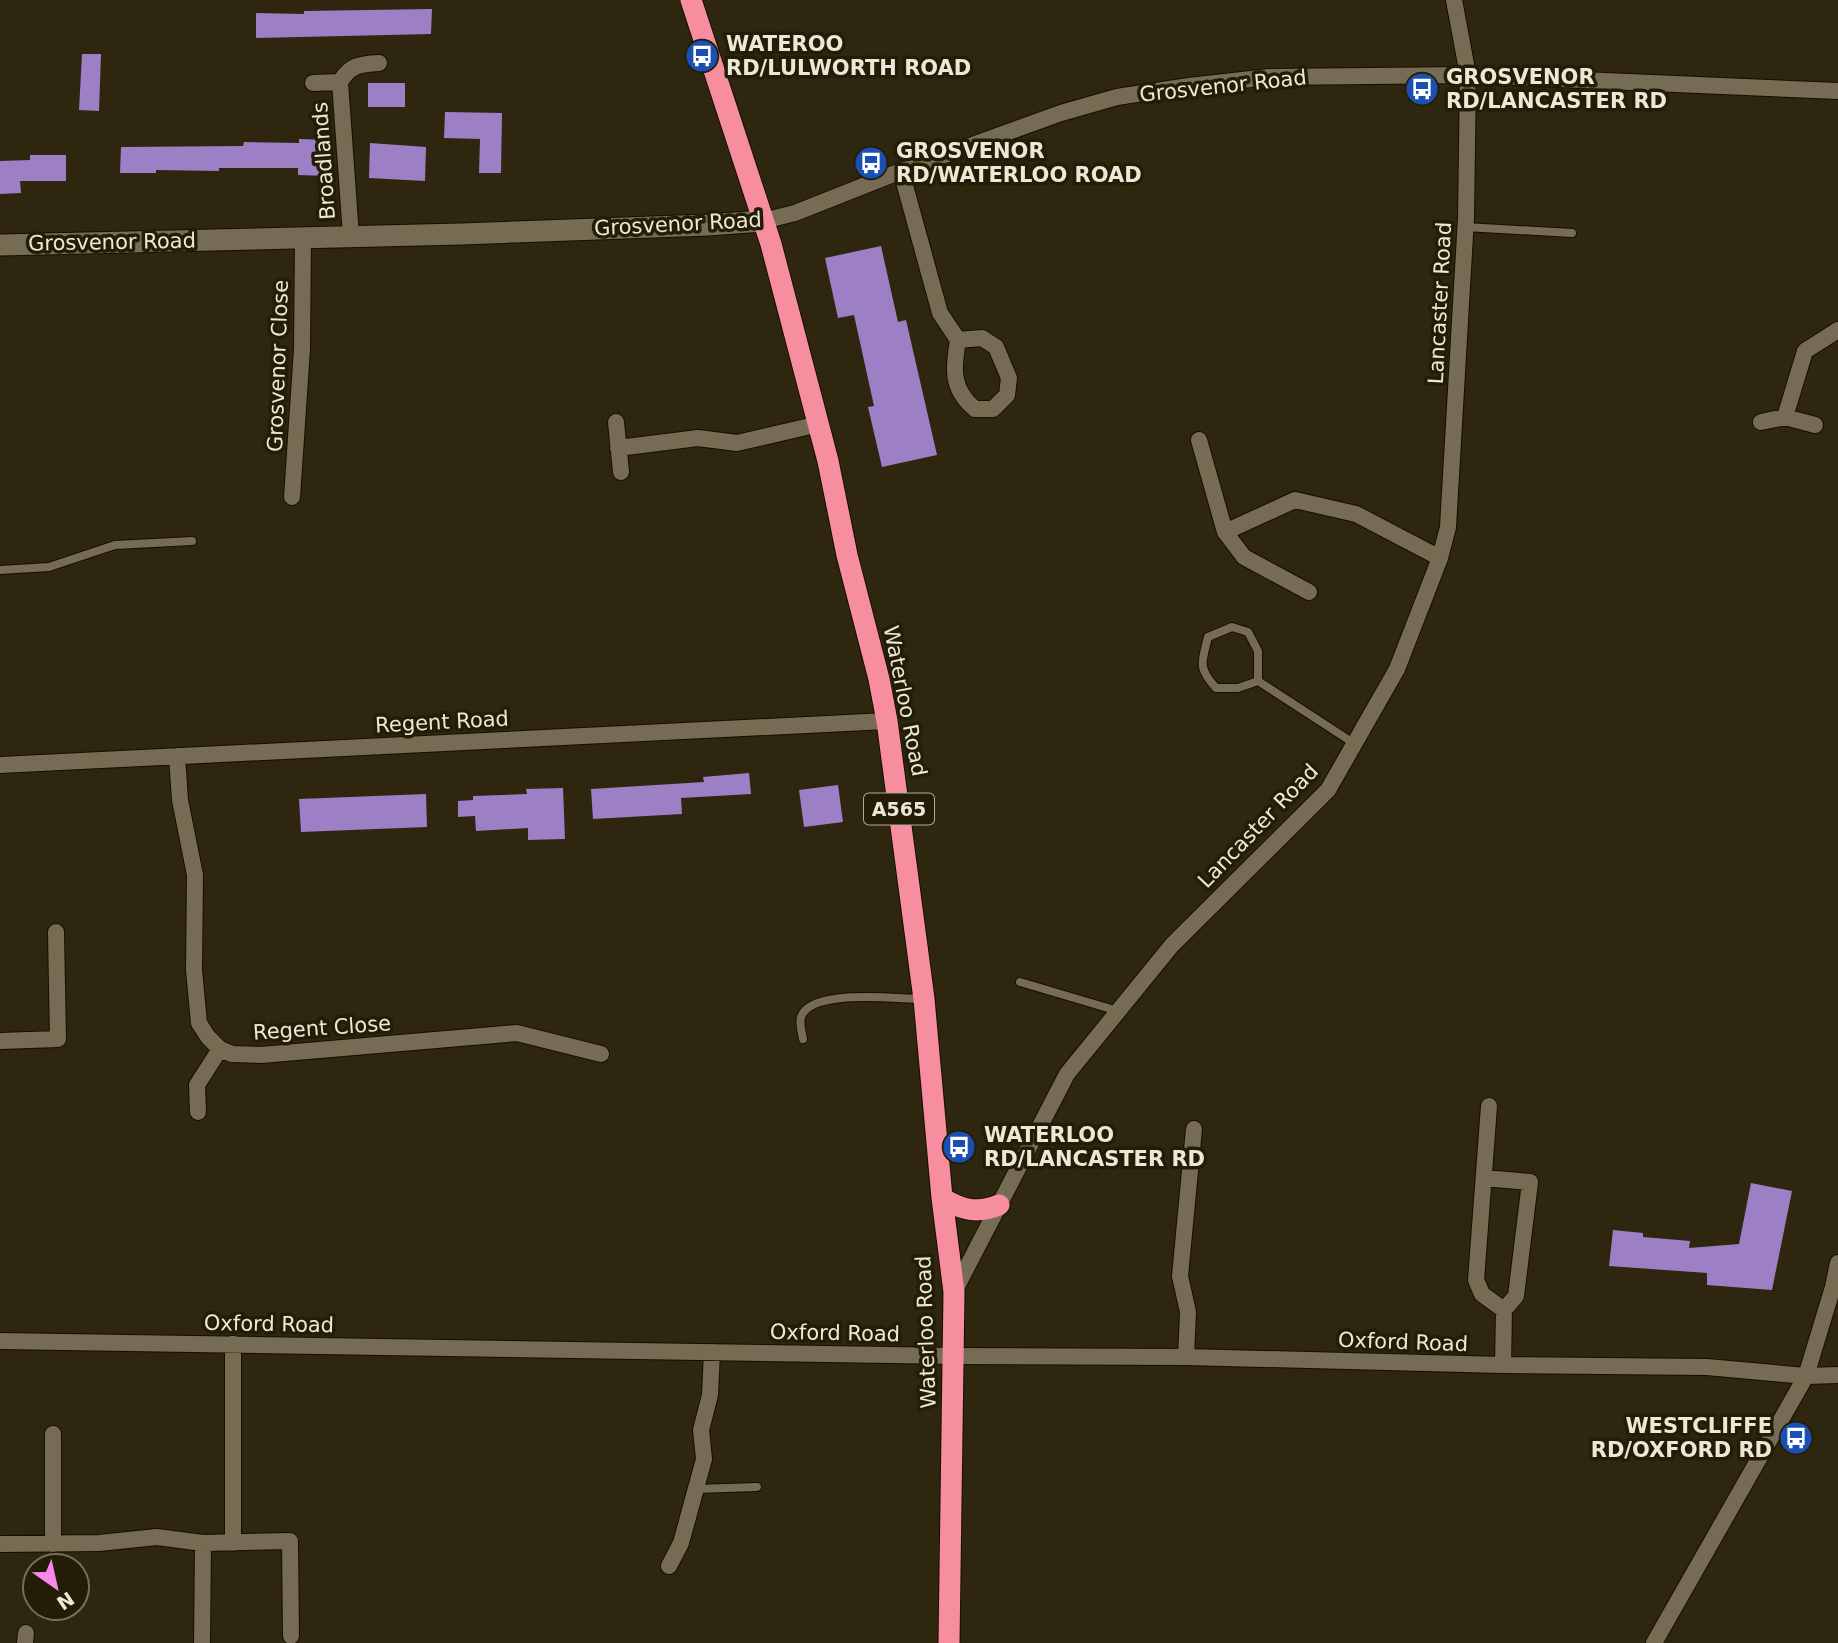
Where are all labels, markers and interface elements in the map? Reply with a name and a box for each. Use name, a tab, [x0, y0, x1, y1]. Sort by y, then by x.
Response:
place label: WATEROO RD/LULWORTH ROAD	[726, 32, 971, 80]
bus stop icon: WATEROO RD/LULWORTH ROAD	[683, 37, 721, 75]
street label: Grosvenor Road	[1138, 65, 1308, 107]
place label: GROSVENOR RD/LANCASTER RD	[1446, 65, 1667, 113]
bus stop icon: GROSVENOR RD/LANCASTER RD	[1403, 70, 1441, 108]
street label: Broadlands	[308, 101, 340, 221]
place label: GROSVENOR RD/WATERLOO ROAD	[896, 139, 1142, 187]
bus stop icon: GROSVENOR RD/WATERLOO ROAD	[852, 144, 890, 182]
street label: Grosvenor Road	[594, 208, 762, 240]
street label: Lancaster Road	[1424, 221, 1456, 385]
street label: Grosvenor Road	[28, 229, 196, 255]
street label: Grosvenor Close	[263, 280, 293, 452]
street label: Waterloo Road	[879, 624, 931, 778]
street label: Regent Road	[375, 707, 509, 737]
street label: Lancaster Road	[1193, 759, 1323, 893]
road number: A565	[864, 794, 934, 824]
street label: Regent Close	[252, 1011, 392, 1045]
place label: WATERLOO RD/LANCASTER RD	[984, 1123, 1205, 1171]
bus stop icon: WATERLOO RD/LANCASTER RD	[940, 1128, 978, 1166]
street label: Waterloo Road	[911, 1255, 941, 1409]
street label: Oxford Road	[204, 1311, 334, 1337]
street label: Oxford Road	[770, 1320, 900, 1346]
street label: Oxford Road	[1338, 1328, 1468, 1356]
place label: WESTCLIFFE RD/OXFORD RD	[1591, 1414, 1772, 1462]
bus stop icon: WESTCLIFFE RD/OXFORD RD	[1777, 1419, 1815, 1457]
north arrow	[21, 1552, 91, 1622]
text: N	[53, 1588, 78, 1615]

